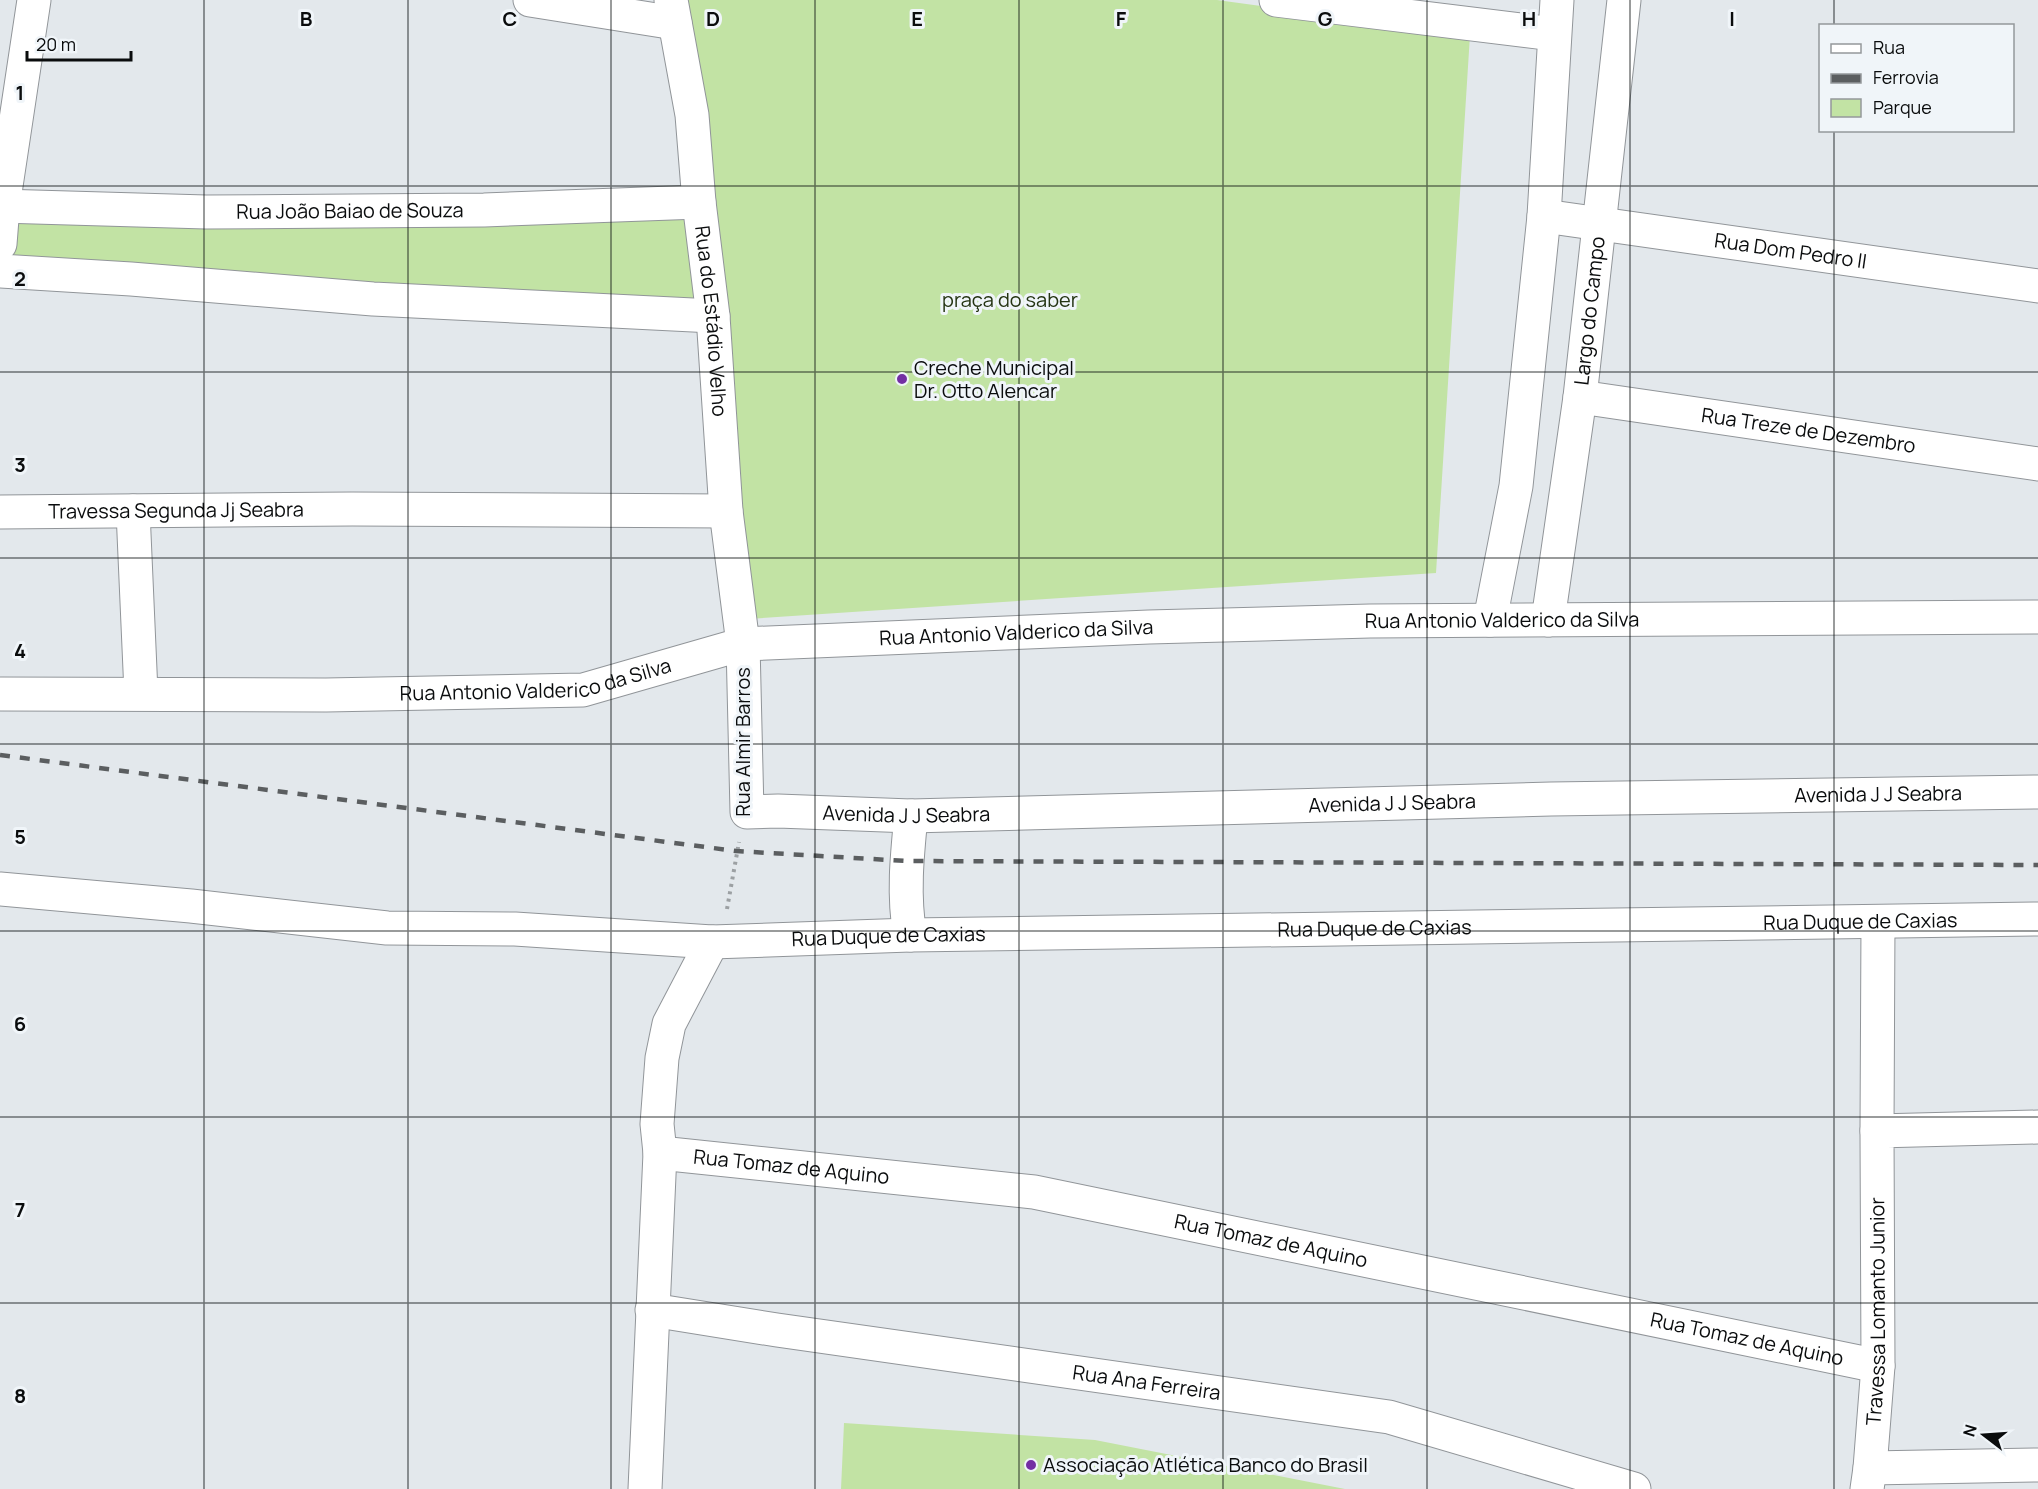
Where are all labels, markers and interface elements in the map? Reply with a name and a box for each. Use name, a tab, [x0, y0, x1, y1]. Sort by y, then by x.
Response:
text: B	[300, 5, 313, 32]
text: C	[503, 5, 517, 32]
text: D	[706, 5, 720, 32]
text: E	[911, 5, 923, 32]
text: F	[1116, 5, 1127, 32]
text: G	[1318, 5, 1333, 32]
text: H	[1522, 5, 1536, 32]
text: I	[1729, 5, 1735, 32]
scale bar	[27, 24, 130, 62]
legend	[1819, 24, 2014, 132]
text: 20 m	[36, 32, 76, 56]
text: Rua	[1873, 35, 1905, 59]
text: Ferrovia	[1873, 65, 1939, 89]
text: 1	[16, 79, 24, 106]
text: Parque	[1873, 95, 1932, 119]
street label: Rua João Baiao de Souza	[236, 196, 464, 225]
street label: Rua do Estádio Velho	[689, 224, 734, 418]
street label: Rua Dom Pedro II	[1713, 226, 1869, 275]
street label: Largo do Campo	[1567, 235, 1611, 387]
text: 2	[14, 265, 26, 292]
park label: praça do saber	[942, 286, 1078, 313]
place label: Creche Municipal Dr. Otto Alencar	[914, 354, 1074, 404]
marker: Creche Municipal Dr. Otto Alencar	[895, 372, 909, 386]
street label: Rua Treze de Dezembro	[1700, 401, 1918, 459]
text: 3	[14, 451, 26, 478]
street label: Travessa Segunda Jj Seabra	[48, 495, 304, 525]
street label: Rua Antonio Valderico da Silva	[1365, 605, 1639, 634]
street label: Rua Antonio Valderico da Silva	[879, 613, 1154, 651]
text: 4	[14, 637, 26, 664]
street label: Rua Antonio Valderico da Silva	[399, 651, 674, 707]
street label: Rua Almir Barros	[729, 667, 756, 817]
street label: Avenida J J Seabra	[1794, 779, 1962, 809]
street label: Avenida J J Seabra	[1308, 787, 1476, 818]
street label: Avenida J J Seabra	[822, 799, 991, 829]
text: 5	[14, 823, 26, 850]
street label: Rua Duque de Caxias	[1763, 906, 1958, 936]
street label: Rua Duque de Caxias	[1277, 913, 1472, 943]
street label: Rua Duque de Caxias	[791, 920, 986, 952]
text: 6	[14, 1010, 26, 1037]
street label: Rua Tomaz de Aquino	[692, 1143, 891, 1190]
text: 7	[15, 1196, 25, 1223]
street label: Travessa Lomanto Junior	[1859, 1197, 1891, 1427]
street label: Rua Tomaz de Aquino	[1172, 1207, 1370, 1273]
street label: Rua Tomaz de Aquino	[1648, 1305, 1846, 1372]
street label: Rua Ana Ferreira	[1071, 1358, 1223, 1406]
text: 8	[14, 1382, 26, 1409]
north arrow	[1954, 1405, 2014, 1465]
text: N	[1957, 1422, 1982, 1439]
place label: Associação Atlética Banco do Brasil	[1043, 1451, 1368, 1478]
marker: Associação Atlética Banco do Brasil	[1024, 1458, 1038, 1472]

